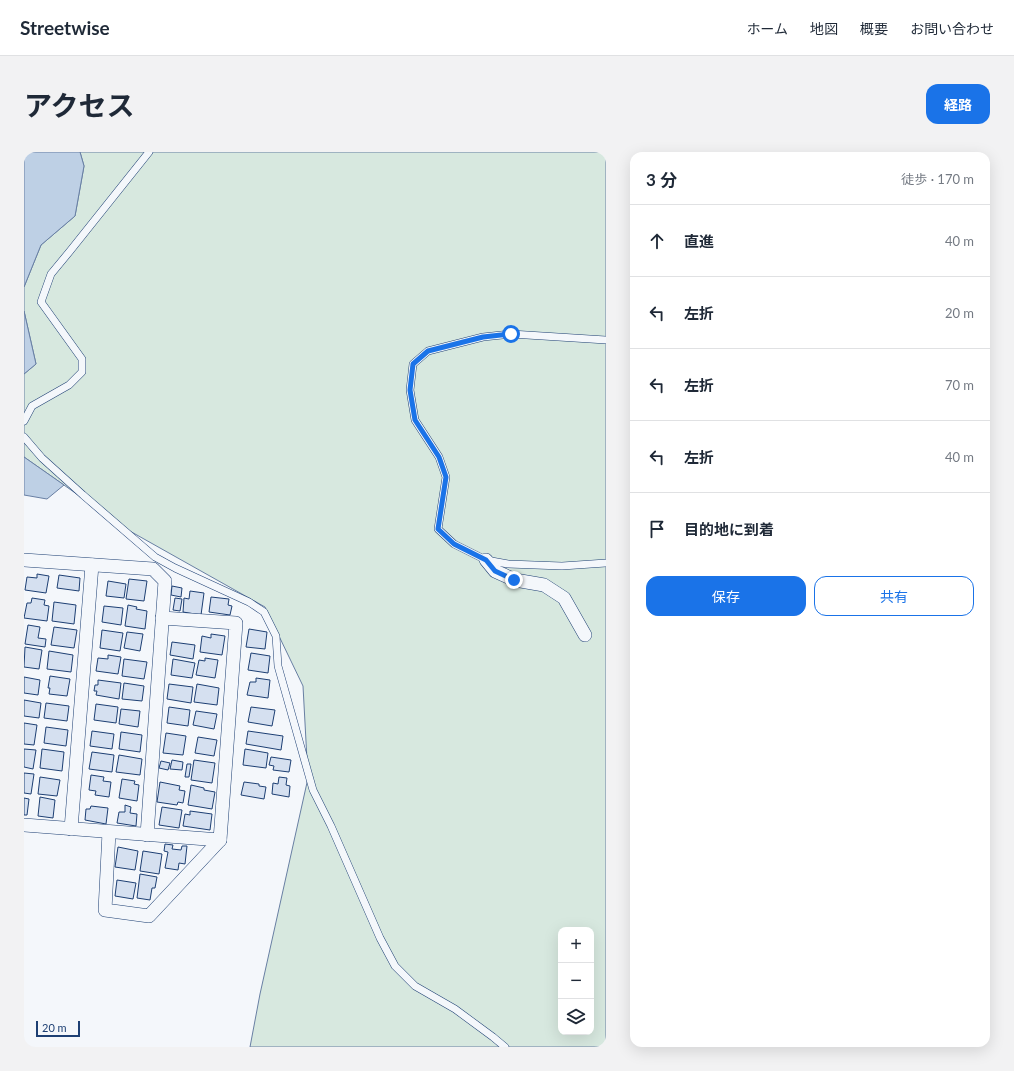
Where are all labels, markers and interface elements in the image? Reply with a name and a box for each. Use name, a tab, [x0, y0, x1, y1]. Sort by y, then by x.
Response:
text: Streetwise	[20, 16, 110, 39]
text: ホーム	[746, 20, 788, 37]
text: 地図	[810, 20, 838, 37]
text: 概要	[860, 20, 888, 37]
text: お問い合わせ	[910, 20, 994, 37]
button: 経路	[926, 84, 990, 124]
text: アクセス	[24, 88, 135, 122]
text: 3 分	[646, 169, 677, 190]
text: 徒歩 · 170 m	[901, 171, 974, 187]
icon: ahead	[646, 230, 668, 252]
text: 直進	[684, 232, 714, 250]
text: 40 m	[945, 233, 974, 249]
icon: left	[646, 302, 668, 324]
text: 左折	[684, 304, 714, 322]
text: 20 m	[945, 305, 974, 321]
route start	[502, 325, 520, 343]
icon: left	[646, 374, 668, 396]
text: 左折	[684, 376, 714, 394]
text: 70 m	[945, 377, 974, 393]
icon: left	[646, 446, 668, 468]
text: 左折	[684, 448, 714, 466]
text: 40 m	[945, 449, 974, 465]
icon: arrive	[646, 518, 668, 540]
text: 目的地に到着	[684, 520, 774, 538]
route end	[505, 571, 523, 589]
button: 保存	[646, 576, 806, 616]
button: 共有	[814, 576, 974, 616]
map controls	[558, 927, 594, 1035]
button: +	[558, 927, 594, 963]
button: −	[558, 963, 594, 999]
button: layers	[558, 999, 594, 1035]
scale bar	[36, 1019, 80, 1038]
text: 20 m	[42, 1021, 67, 1034]

